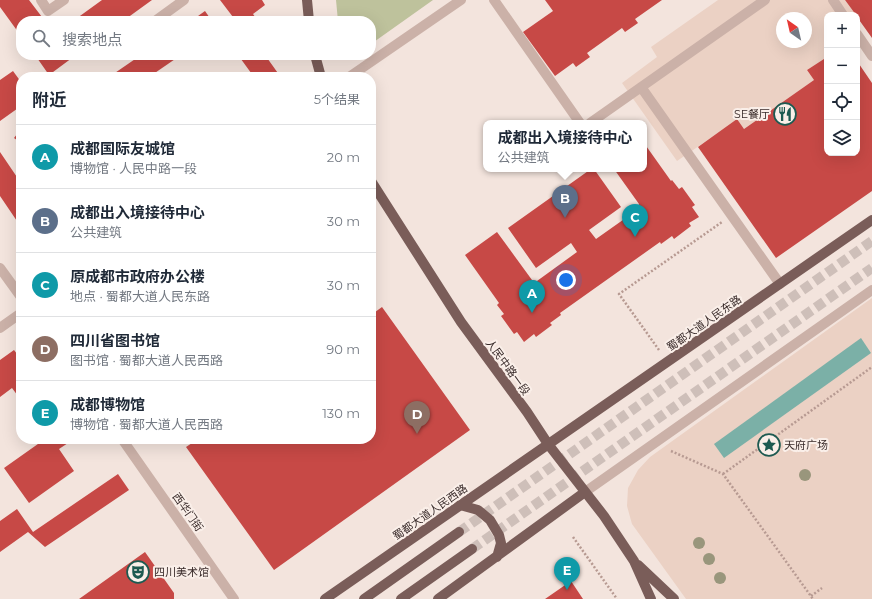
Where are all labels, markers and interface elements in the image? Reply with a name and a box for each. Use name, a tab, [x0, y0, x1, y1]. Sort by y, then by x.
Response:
north arrow	[776, 12, 812, 48]
map controls	[824, 12, 860, 156]
button: +	[824, 12, 860, 48]
search box	[16, 16, 376, 60]
icon: search	[30, 27, 52, 49]
text: 搜索地点	[62, 30, 122, 49]
button: −	[824, 48, 860, 84]
button: locate	[824, 84, 860, 120]
text: 附近	[32, 90, 66, 110]
text: 5个结果	[314, 91, 360, 107]
restaurant icon: SE餐厅	[772, 101, 798, 127]
place label: SE餐厅	[734, 107, 770, 121]
popup	[483, 120, 647, 172]
button: layers	[824, 120, 860, 156]
text: 成都出入境接待中心	[497, 128, 633, 147]
text: 成都国际友城馆	[70, 139, 175, 158]
text: A	[40, 149, 50, 165]
text: 20 m	[327, 149, 360, 165]
text: 公共建筑	[497, 149, 550, 165]
text: 博物馆 · 人民中路一段	[70, 160, 197, 176]
pin: B	[552, 185, 578, 218]
text: 成都出入境接待中心	[70, 203, 205, 222]
pin: C	[622, 204, 648, 237]
text: B	[40, 213, 50, 229]
text: 30 m	[327, 213, 360, 229]
text: 公共建筑	[70, 224, 122, 240]
text: 原成都市政府办公楼	[70, 267, 205, 286]
your location	[556, 270, 576, 290]
text: C	[40, 277, 50, 293]
text: 30 m	[327, 277, 360, 293]
pin: A	[519, 280, 545, 313]
text: 地点 · 蜀都大道人民东路	[70, 288, 210, 304]
street label: 蜀都大道人民东路	[664, 292, 744, 354]
text: 四川省图书馆	[70, 331, 160, 350]
street label: 人民中路一段	[483, 336, 533, 398]
text: D	[40, 341, 50, 357]
text: 90 m	[326, 341, 360, 357]
text: 图书馆 · 蜀都大道人民西路	[70, 352, 223, 368]
text: 成都博物馆	[70, 395, 145, 414]
pin: D	[404, 401, 430, 434]
text: E	[41, 405, 49, 421]
text: 130 m	[322, 405, 360, 421]
text: 博物馆 · 蜀都大道人民西路	[70, 416, 223, 432]
place icon: 天府广场	[756, 432, 782, 458]
place label: 天府广场	[784, 438, 828, 452]
street label: 蜀都大道人民西路	[390, 481, 470, 543]
street label: 西华门街	[170, 490, 206, 534]
pin: E	[554, 557, 580, 590]
theatre icon: 四川美术馆	[125, 559, 151, 585]
place label: 四川美术馆	[154, 565, 209, 579]

